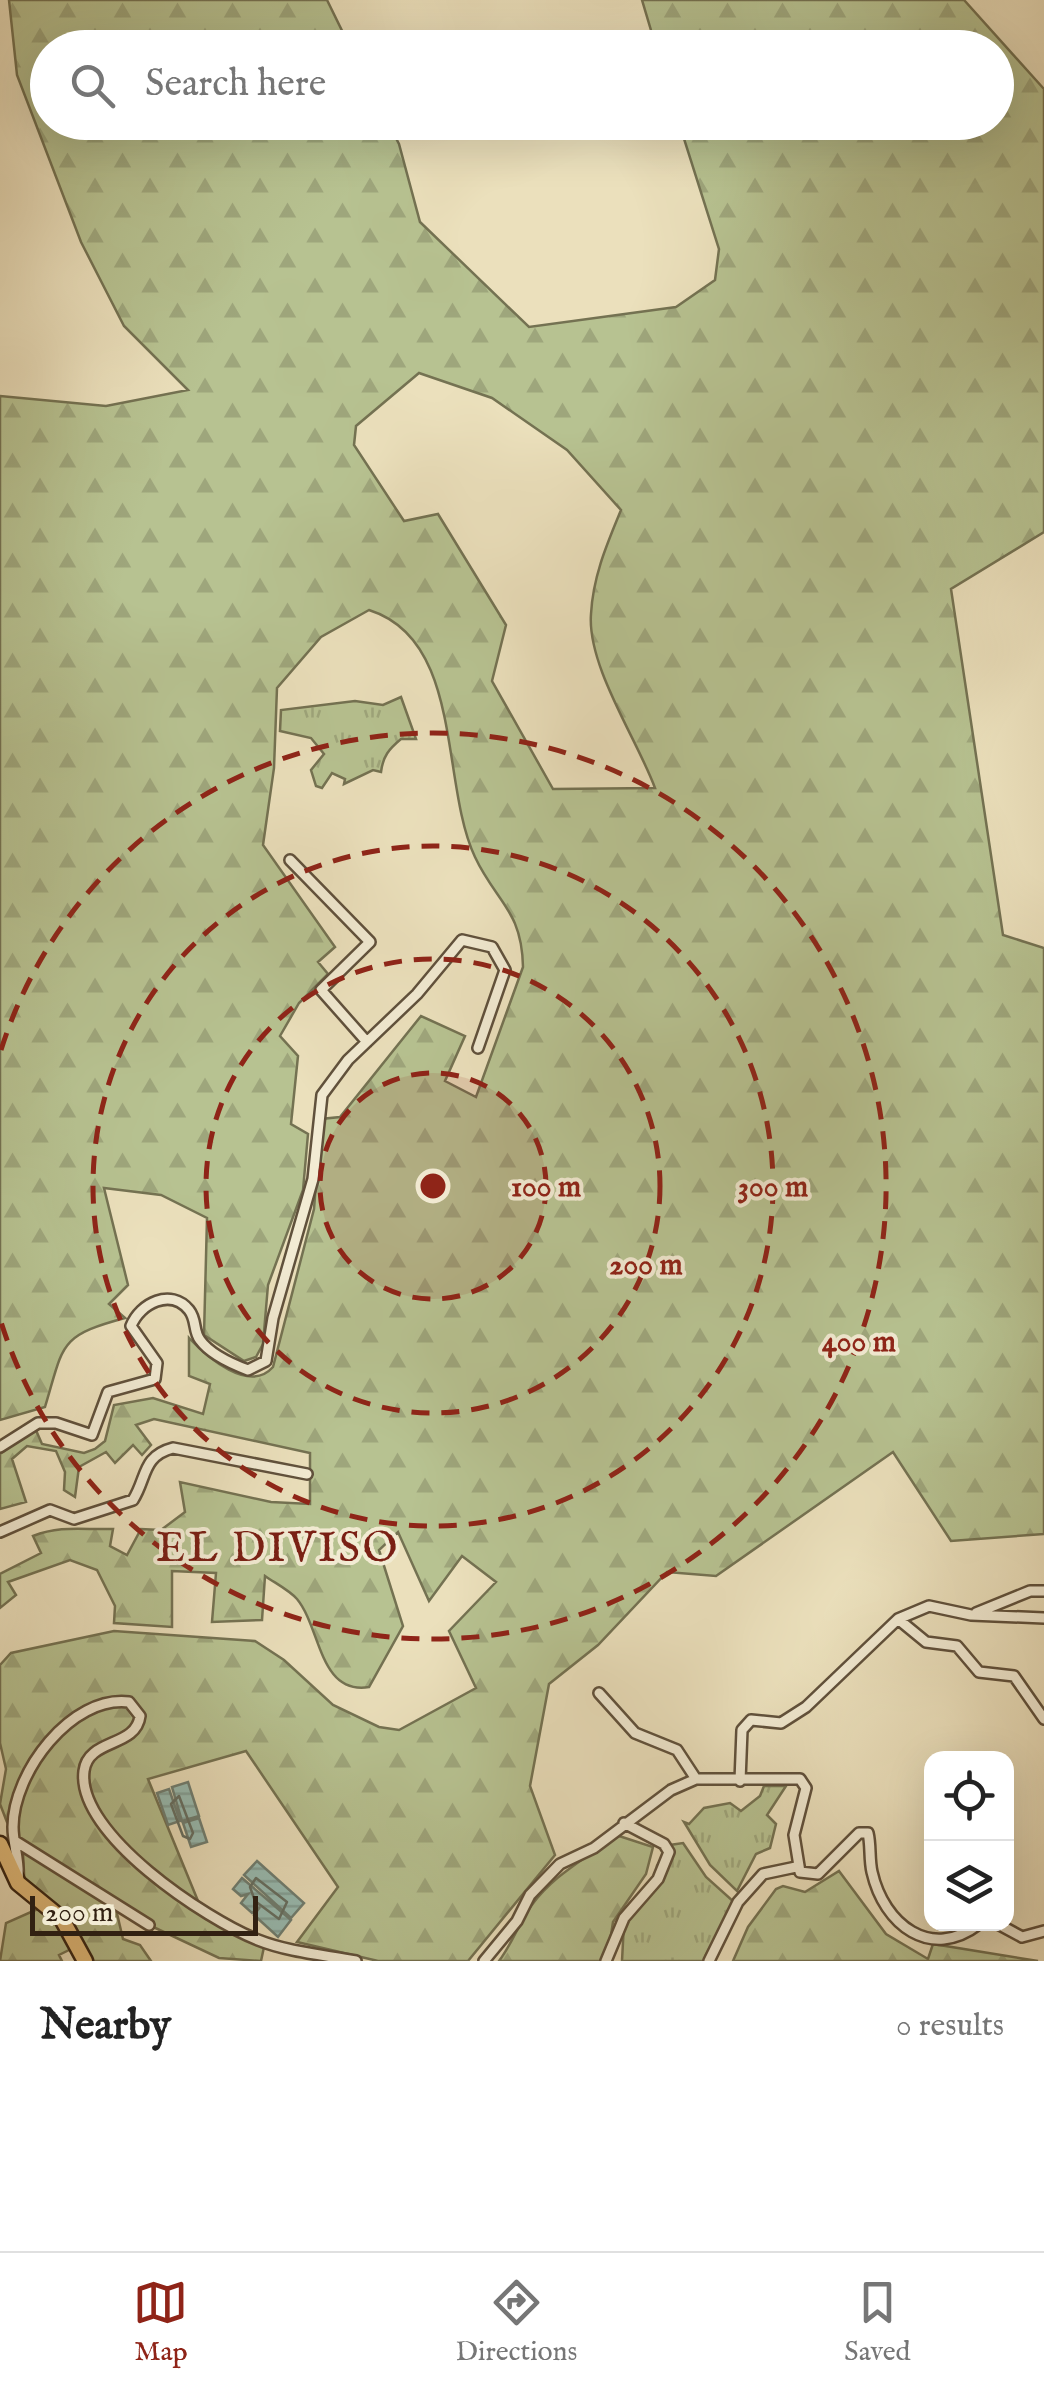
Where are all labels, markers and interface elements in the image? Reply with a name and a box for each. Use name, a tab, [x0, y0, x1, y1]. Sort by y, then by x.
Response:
search box	[30, 30, 1014, 140]
icon: search	[65, 58, 120, 113]
text: Search here	[145, 61, 326, 109]
centre of rings	[415, 1168, 451, 1204]
text: 100 m	[511, 1169, 581, 1207]
text: 300 m	[738, 1169, 808, 1207]
text: 200 m	[609, 1247, 683, 1285]
text: 400 m	[822, 1324, 896, 1362]
district label: EL DIVISO	[156, 1523, 400, 1576]
map controls	[924, 1751, 1014, 1931]
button: locate	[924, 1751, 1014, 1841]
button: layers	[924, 1841, 1014, 1931]
scale bar	[30, 1891, 258, 1936]
text: 200 m	[45, 1896, 113, 1931]
text: Nearby	[40, 2000, 171, 2053]
text: 0 results	[896, 2006, 1004, 2047]
tab: Map	[133, 2275, 188, 2370]
tab: Directions	[455, 2275, 577, 2370]
tab: Saved	[844, 2275, 911, 2370]

